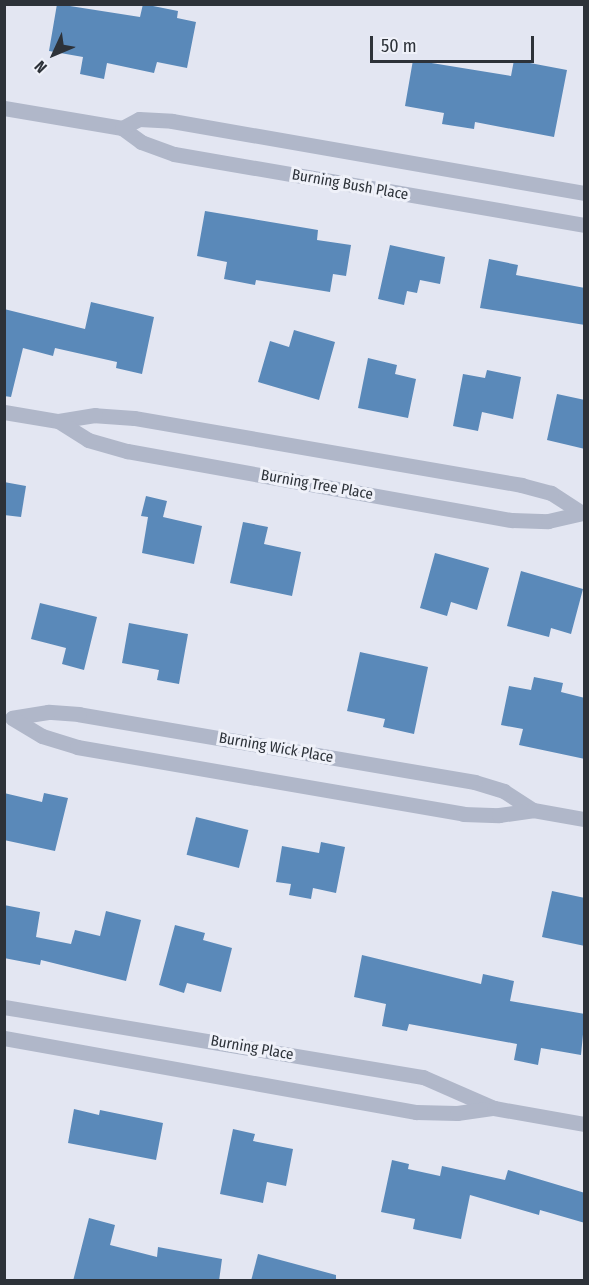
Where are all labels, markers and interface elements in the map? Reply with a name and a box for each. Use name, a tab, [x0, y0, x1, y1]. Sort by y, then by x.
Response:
north arrow	[24, 24, 84, 84]
scale bar	[373, 24, 536, 62]
text: 50 m	[381, 35, 417, 57]
text: N	[31, 57, 51, 77]
street label: Burning Bush Place	[290, 166, 410, 204]
street label: Burning Tree Place	[260, 466, 374, 504]
street label: Burning Wick Place	[217, 729, 335, 767]
street label: Burning Place	[209, 1032, 295, 1064]

